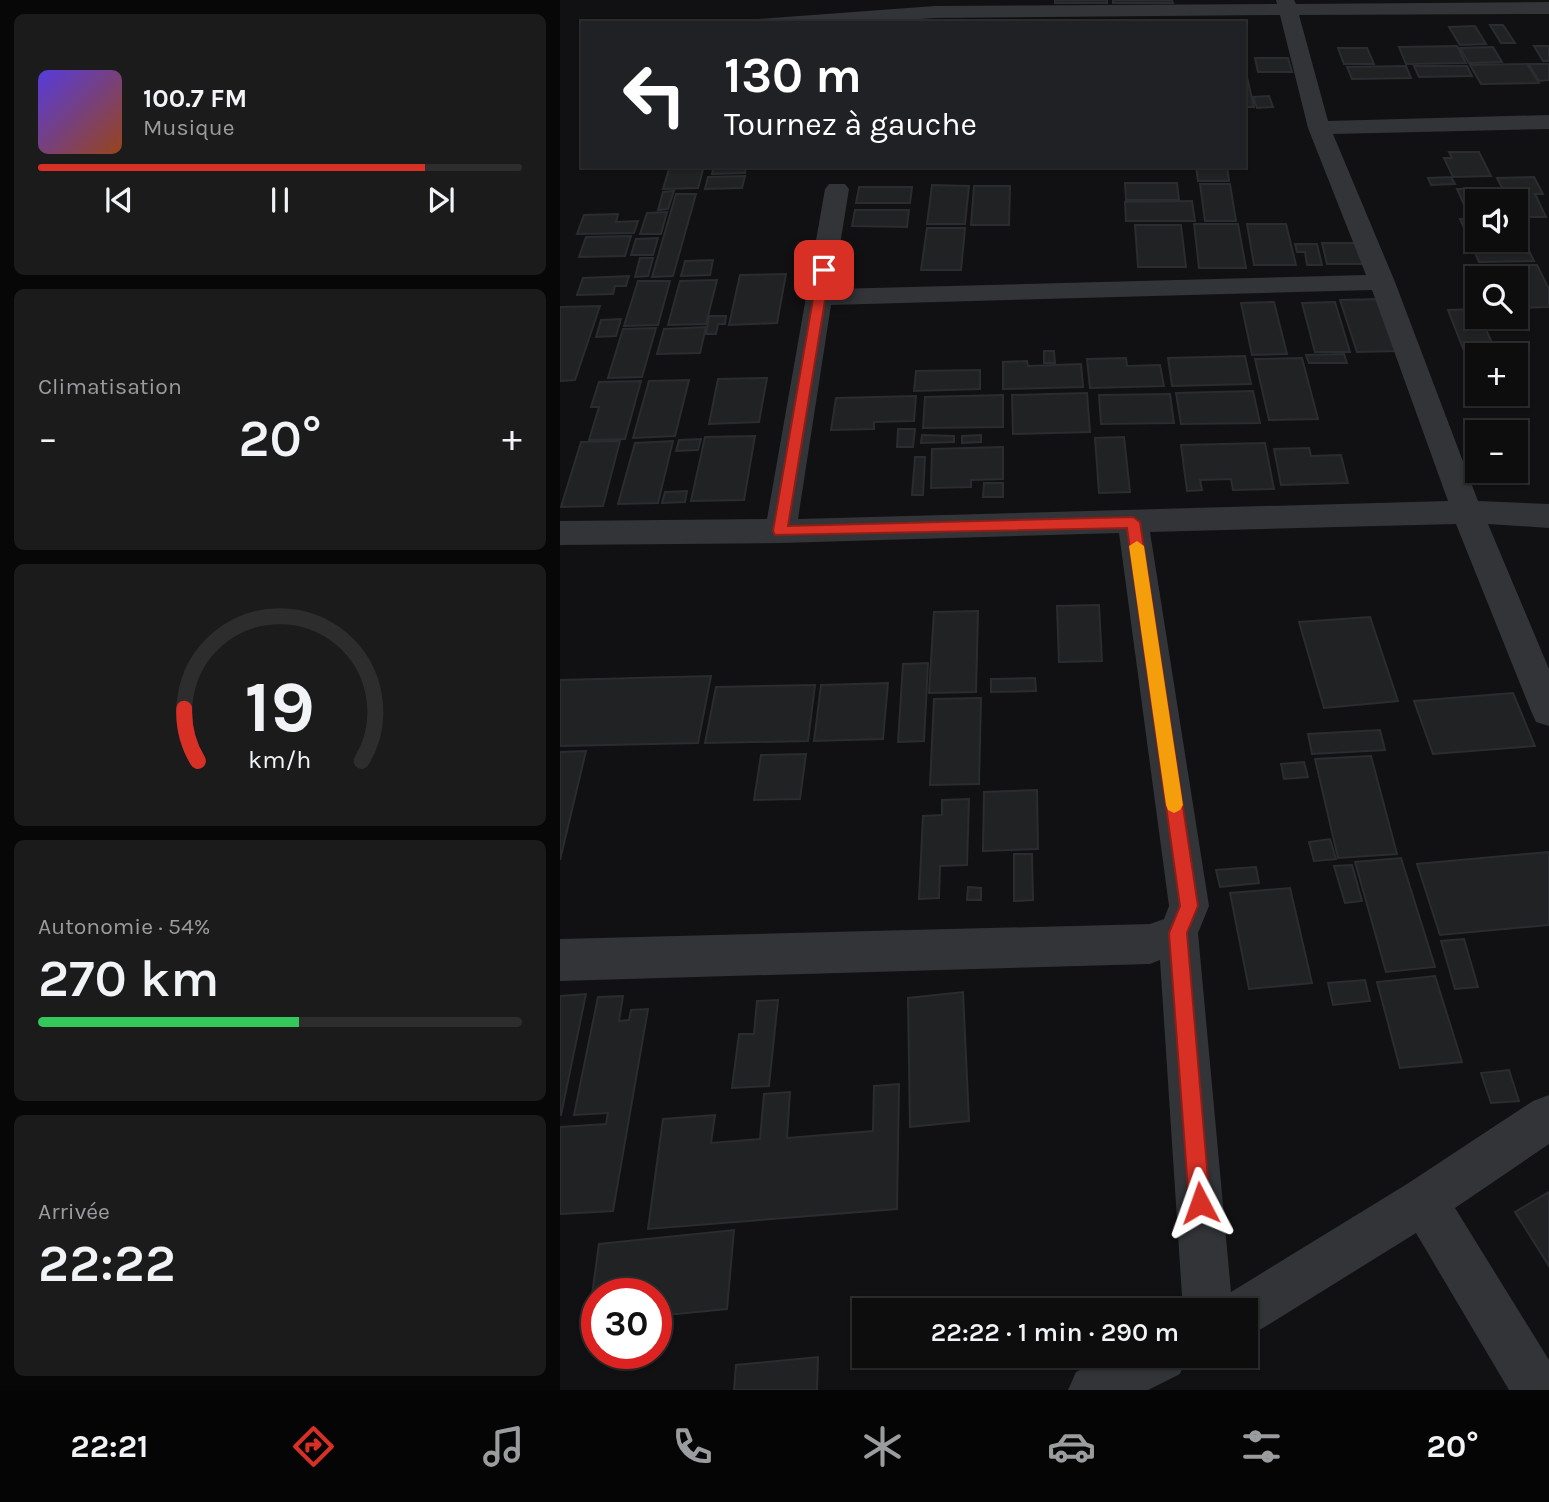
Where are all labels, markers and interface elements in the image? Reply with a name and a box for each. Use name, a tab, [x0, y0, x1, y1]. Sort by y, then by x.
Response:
text: 130 m	[724, 47, 862, 104]
icon: left	[609, 49, 700, 140]
text: 100.7 FM	[143, 83, 247, 114]
text: Tournez à gauche	[724, 106, 977, 143]
text: Musique	[143, 114, 235, 141]
icon: previous	[100, 181, 138, 219]
icon: pause	[261, 181, 299, 219]
icon: next	[422, 181, 460, 219]
map controls	[1465, 189, 1528, 483]
button: sound	[1465, 189, 1528, 252]
pin	[794, 240, 854, 300]
icon: arrive	[805, 251, 843, 289]
button: search	[1465, 266, 1528, 329]
button: +	[1465, 343, 1528, 406]
text: Climatisation	[38, 373, 182, 400]
text: 20°	[239, 408, 321, 469]
text: −	[38, 416, 58, 461]
text: +	[502, 416, 522, 461]
button: −	[1465, 420, 1528, 483]
text: 19	[245, 664, 315, 749]
text: km/h	[248, 745, 312, 774]
text: Autonomie · 54%	[38, 913, 211, 940]
text: 270 km	[38, 948, 219, 1009]
position arrow	[1163, 1166, 1237, 1240]
text: Arrivée	[38, 1198, 110, 1225]
text: 22:22	[38, 1233, 176, 1294]
speed limit sign: 30	[581, 1278, 672, 1369]
text: 22:22 · 1 min · 290 m	[931, 1317, 1179, 1348]
icon: directions	[289, 1422, 338, 1471]
icon: music	[479, 1422, 528, 1471]
icon: phone	[668, 1422, 717, 1471]
icon: climate	[858, 1422, 907, 1471]
icon: car	[1047, 1422, 1096, 1471]
icon: filters	[1237, 1422, 1286, 1471]
text: 22:21	[70, 1428, 148, 1465]
text: 20°	[1427, 1428, 1479, 1465]

